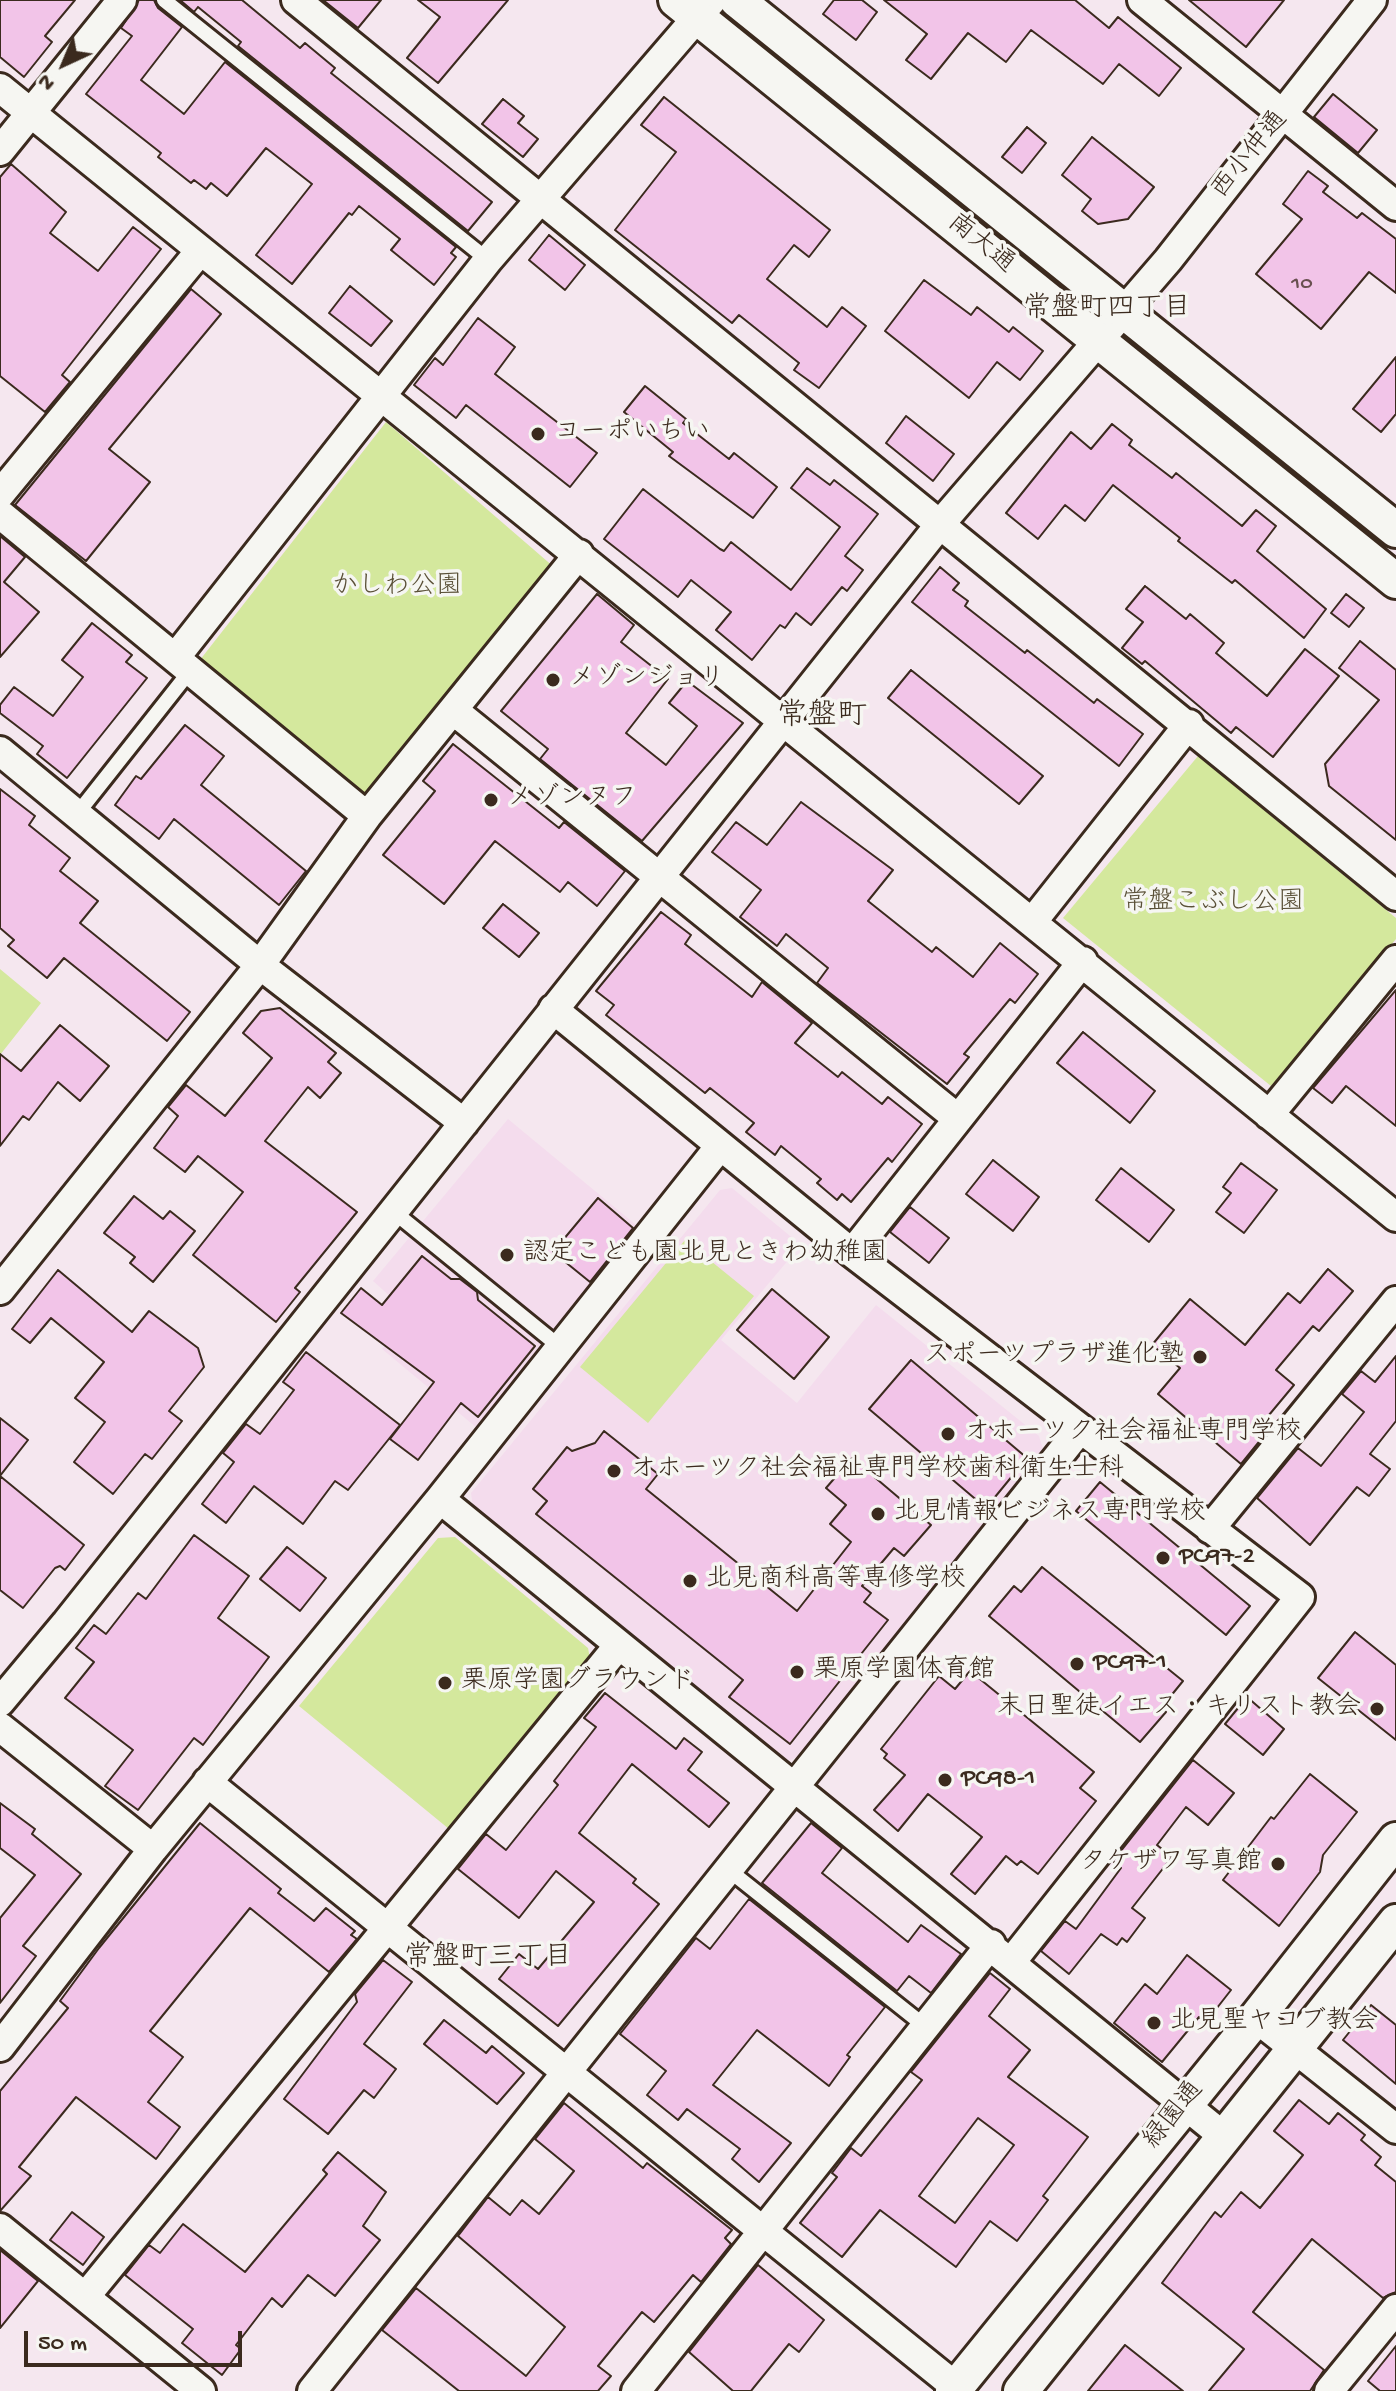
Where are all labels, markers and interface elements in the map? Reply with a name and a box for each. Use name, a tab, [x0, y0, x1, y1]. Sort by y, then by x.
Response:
north arrow	[24, 24, 104, 104]
text: N	[33, 67, 62, 96]
street label: 西小仲通	[1206, 106, 1296, 206]
street label: 南大通	[940, 208, 1020, 282]
house number: 10	[1291, 272, 1313, 298]
district label: 常盤町四丁目	[1023, 294, 1191, 328]
place label: コーポいちい	[554, 418, 710, 450]
marker: コーポいちい	[529, 425, 547, 443]
park label: かしわ公園	[332, 572, 462, 604]
place label: メゾンジョリ	[569, 664, 725, 696]
marker: メゾンジョリ	[544, 671, 562, 689]
district label: 常盤町	[777, 700, 867, 736]
place label: メゾンヌフ	[507, 784, 637, 816]
marker: メゾンヌフ	[482, 791, 500, 809]
park label: 常盤こぶし公園	[1122, 888, 1304, 920]
place label: 認定こども園北見ときわ幼稚園	[523, 1239, 887, 1271]
marker: 認定こども園北見ときわ幼稚園	[498, 1246, 516, 1264]
place label: スポーツプラザ進化塾	[924, 1341, 1184, 1373]
marker: スポーツプラザ進化塾	[1191, 1348, 1209, 1366]
place label: オホーツク社会福祉専門学校	[964, 1418, 1302, 1450]
marker: オホーツク社会福祉専門学校	[939, 1425, 957, 1443]
place label: オホーツク社会福祉専門学校歯科衛生士科	[630, 1455, 1124, 1487]
marker: オホーツク社会福祉専門学校歯科衛生士科	[605, 1462, 623, 1480]
place label: 北見情報ビジネス専門学校	[894, 1498, 1206, 1530]
marker: 北見情報ビジネス専門学校	[869, 1505, 887, 1523]
place label: PC97-2	[1179, 1542, 1255, 1574]
marker: PC97-2	[1154, 1549, 1172, 1567]
place label: 北見商科高等専修学校	[706, 1565, 966, 1597]
marker: 北見商科高等専修学校	[681, 1572, 699, 1590]
place label: PC97-1	[1093, 1648, 1167, 1680]
marker: PC97-1	[1068, 1655, 1086, 1673]
place label: 栗原学園体育館	[813, 1656, 995, 1688]
marker: 栗原学園体育館	[788, 1663, 806, 1681]
place label: 栗原学園グラウンド	[461, 1667, 695, 1699]
marker: 栗原学園グラウンド	[436, 1674, 454, 1692]
place label: 末日聖徒イエス・キリスト教会	[997, 1693, 1361, 1725]
marker: 末日聖徒イエス・キリスト教会	[1368, 1700, 1386, 1718]
place label: PC98-1	[961, 1764, 1035, 1796]
marker: PC98-1	[936, 1771, 954, 1789]
place label: タケザワ写真館	[1080, 1848, 1262, 1880]
marker: タケザワ写真館	[1269, 1855, 1287, 1873]
district label: 常盤町三丁目	[404, 1943, 572, 1977]
place label: 北見聖ヤコブ教会	[1170, 2007, 1378, 2039]
marker: 北見聖ヤコブ教会	[1145, 2014, 1163, 2032]
street label: 緑園通	[1138, 2076, 1212, 2156]
scale bar	[28, 2315, 246, 2365]
text: 50 m	[38, 2330, 87, 2359]

